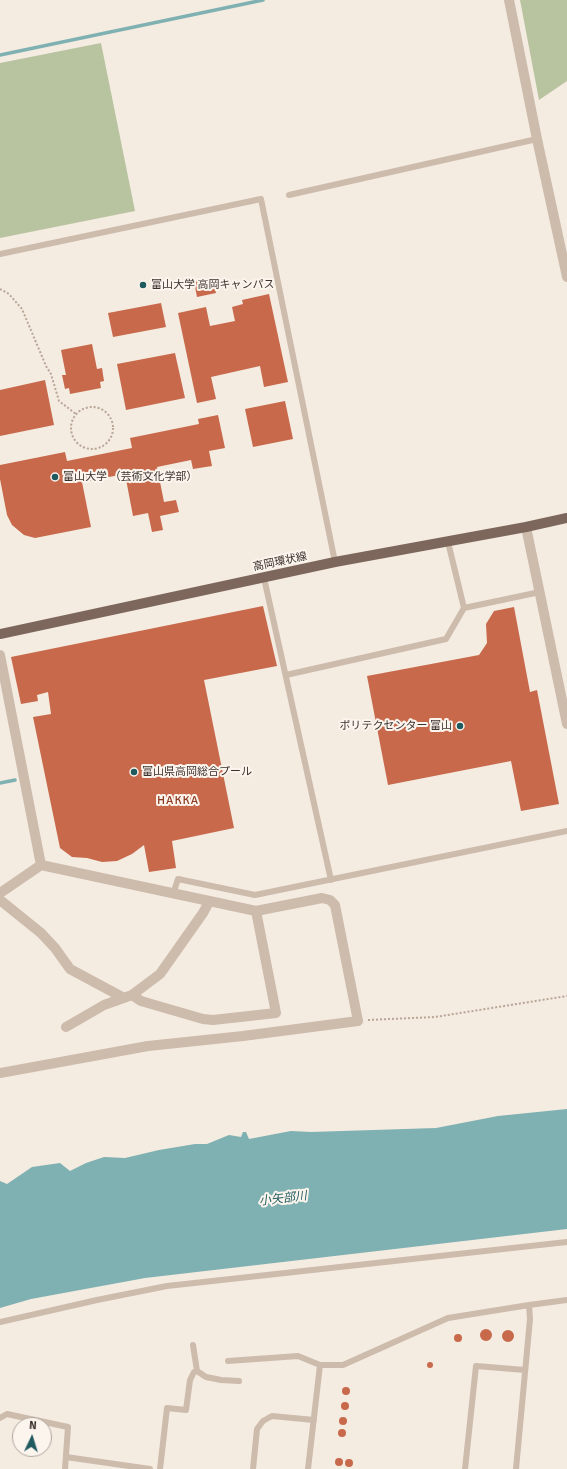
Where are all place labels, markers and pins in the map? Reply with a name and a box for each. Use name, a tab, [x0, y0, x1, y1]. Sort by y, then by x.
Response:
place label: 富山大学 高岡キャンパス	[151, 278, 274, 292]
marker: 富山大学 高岡キャンパス	[138, 280, 148, 290]
place label: 富山大学 （芸術文化学部）	[63, 470, 197, 484]
marker: 富山大学 （芸術文化学部）	[50, 472, 60, 482]
place label: ポリテクセンター 富山	[340, 719, 452, 733]
marker: ポリテクセンター 富山	[455, 721, 465, 731]
place label: 富山県高岡総合プール	[142, 765, 252, 779]
marker: 富山県高岡総合プール	[129, 767, 139, 777]

